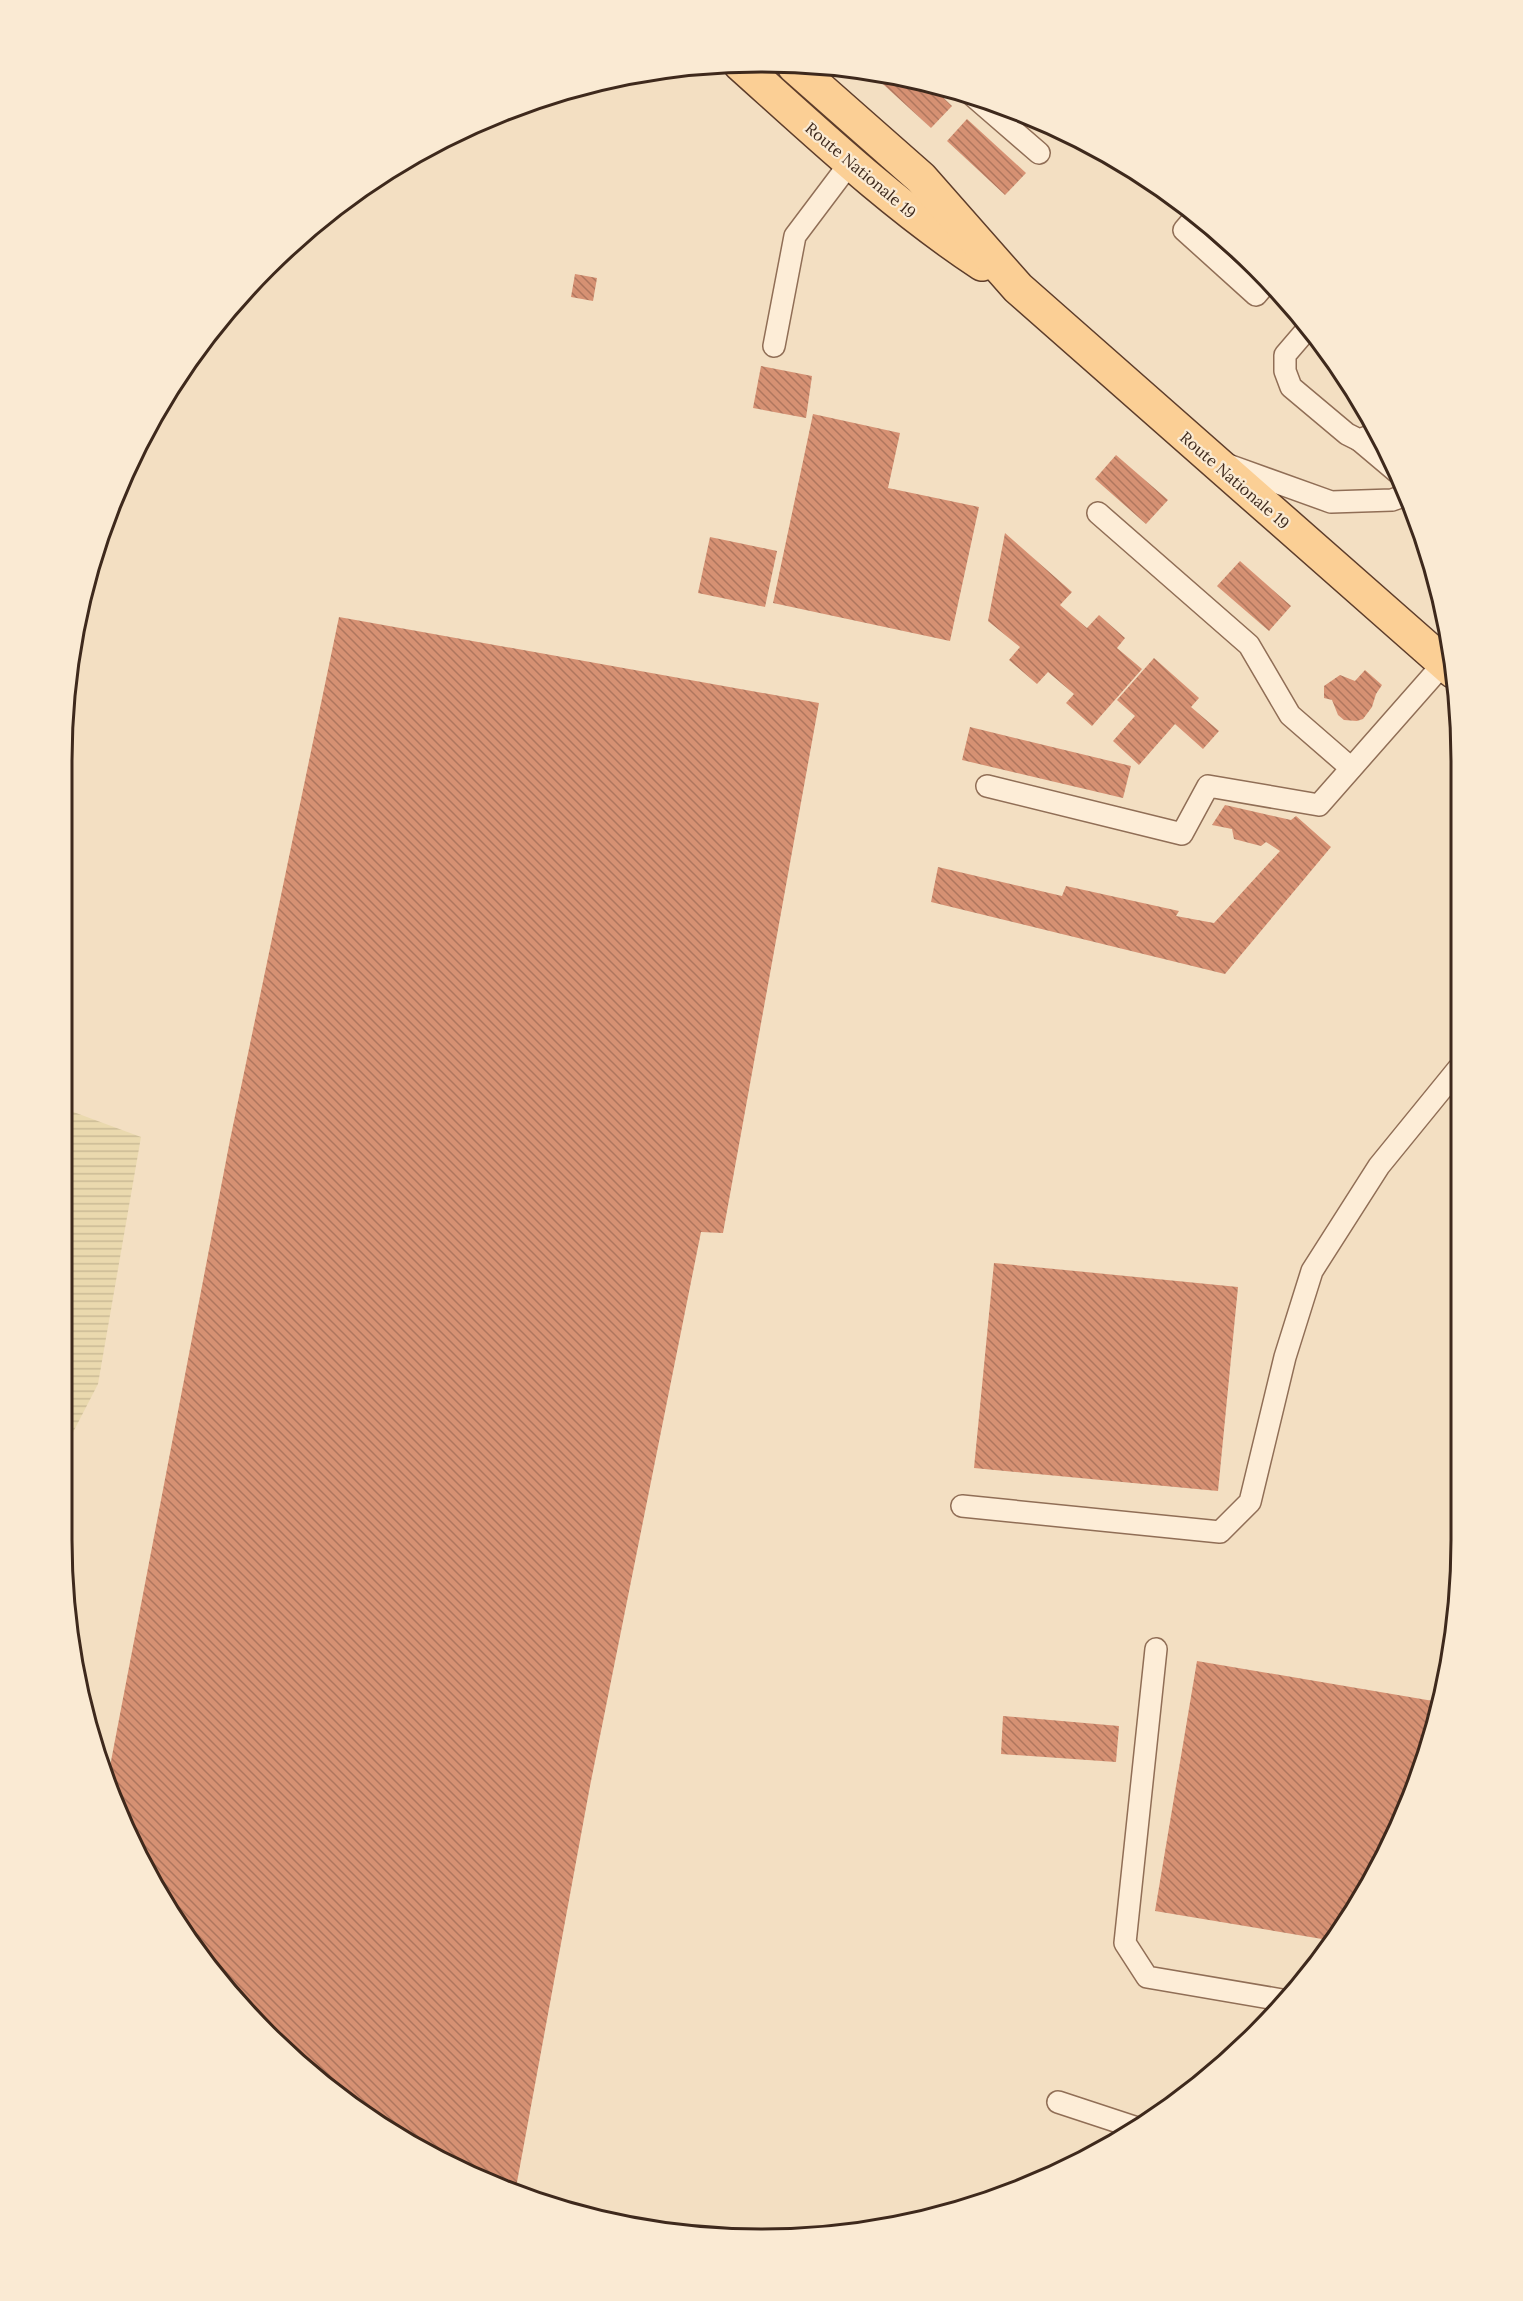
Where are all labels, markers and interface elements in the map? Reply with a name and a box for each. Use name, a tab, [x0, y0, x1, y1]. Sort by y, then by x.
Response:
street label: Route Nationale 19	[802, 118, 920, 222]
street label: Route Nationale 19	[1176, 427, 1294, 533]

